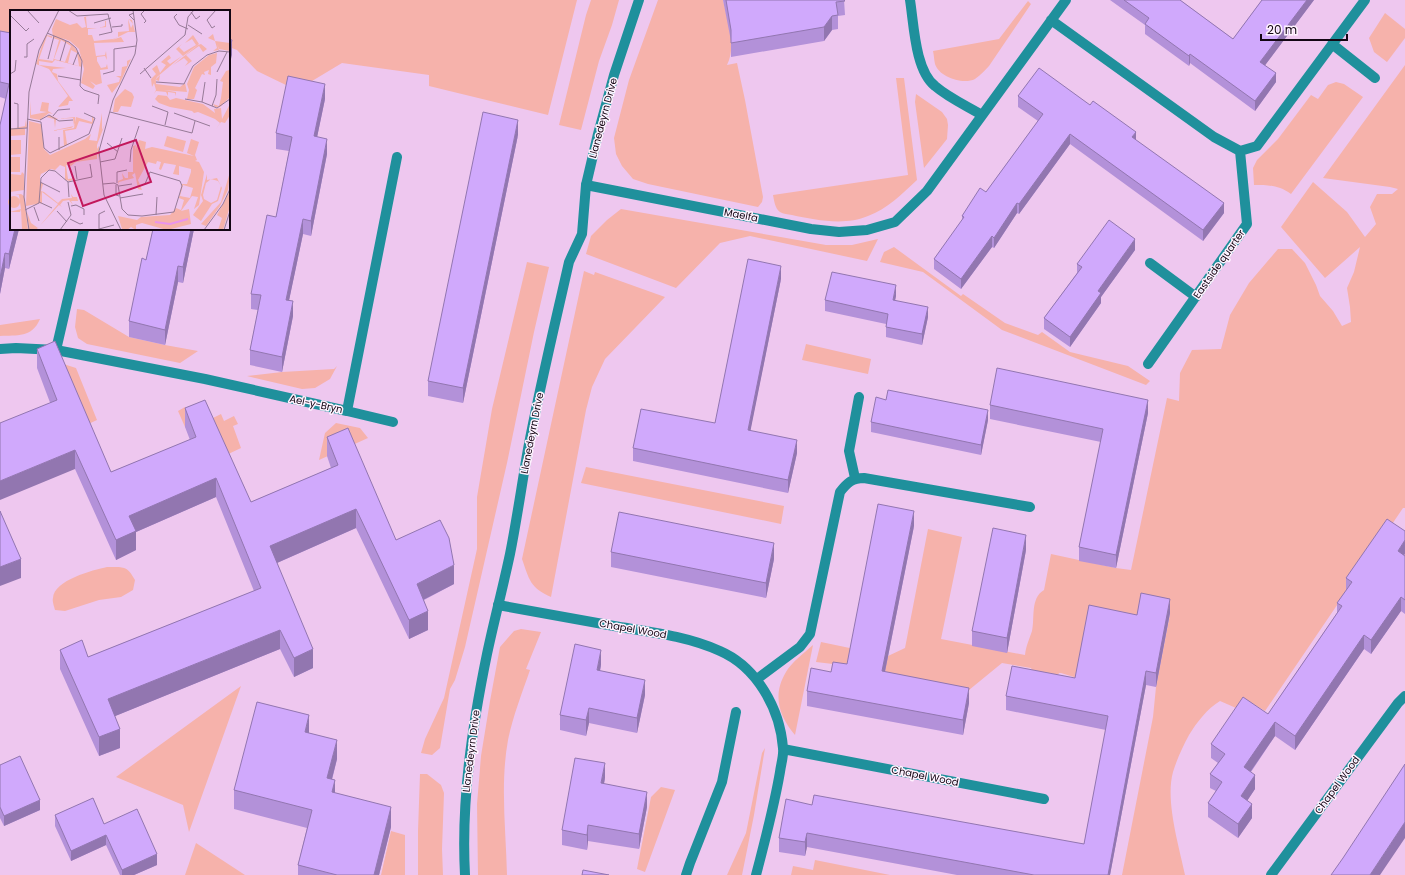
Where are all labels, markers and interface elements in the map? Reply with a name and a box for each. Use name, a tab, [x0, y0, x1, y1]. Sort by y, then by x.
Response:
inset map	[10, 10, 230, 230]
scale bar	[1261, 16, 1347, 42]
text: 20 m	[1267, 21, 1297, 38]
street label: Llanedeyrn Drive	[585, 76, 621, 160]
street label: Maelfa	[723, 204, 759, 226]
street label: Eastside quarter	[1190, 226, 1249, 302]
street label: Ael-y-Bryn	[288, 391, 344, 417]
street label: Llanedeyrn Drive	[517, 391, 547, 475]
street label: Chapel Wood	[598, 616, 668, 642]
street label: Llanedeyrn Drive	[459, 709, 483, 793]
street label: Chapel Wood	[1311, 753, 1363, 817]
street label: Chapel Wood	[890, 762, 960, 790]

